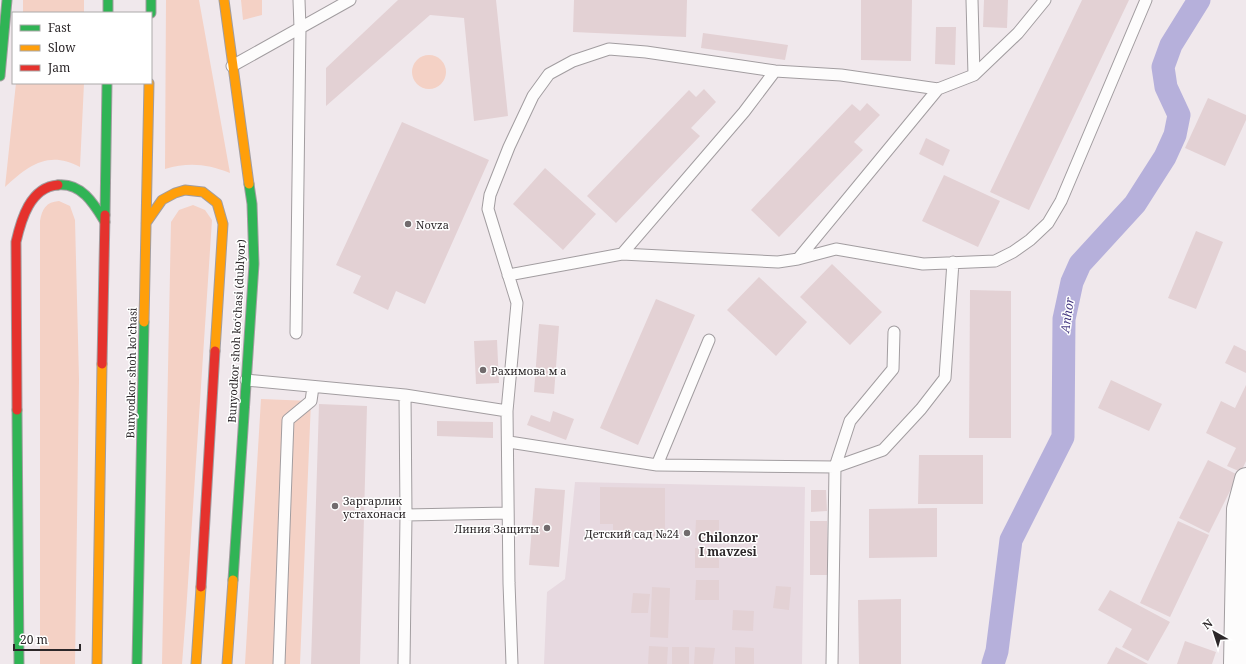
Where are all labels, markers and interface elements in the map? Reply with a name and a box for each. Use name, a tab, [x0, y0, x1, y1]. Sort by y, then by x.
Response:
legend	[12, 12, 152, 84]
text: Fast	[48, 19, 71, 36]
text: Slow	[48, 39, 76, 56]
text: Jam	[47, 59, 70, 76]
place label: Novza	[416, 217, 449, 232]
marker: Novza	[403, 219, 413, 229]
street label: Bunyodkor shoh koʻchasi (dublyor)	[224, 239, 248, 423]
water label: Anhor	[1056, 296, 1078, 335]
street label: Bunyodkor shoh ko'chasi	[122, 307, 140, 439]
place label: Рахимова м а	[491, 363, 567, 378]
marker: Рахимова м а	[478, 365, 488, 375]
place label: Заргарлик устахонаси	[343, 493, 406, 521]
marker: Заргарлик устахонаси	[330, 501, 340, 511]
place label: Линия Защиты	[454, 521, 539, 536]
marker: Линия Защиты	[542, 523, 552, 533]
place label: Детский сад №24	[585, 526, 679, 541]
marker: Детский сад №24	[682, 528, 692, 538]
district label: Chilonzor I mavzesi	[698, 529, 759, 560]
north arrow	[1194, 612, 1234, 652]
text: N	[1199, 615, 1216, 632]
scale bar	[14, 626, 80, 652]
text: 20 m	[20, 631, 48, 648]

